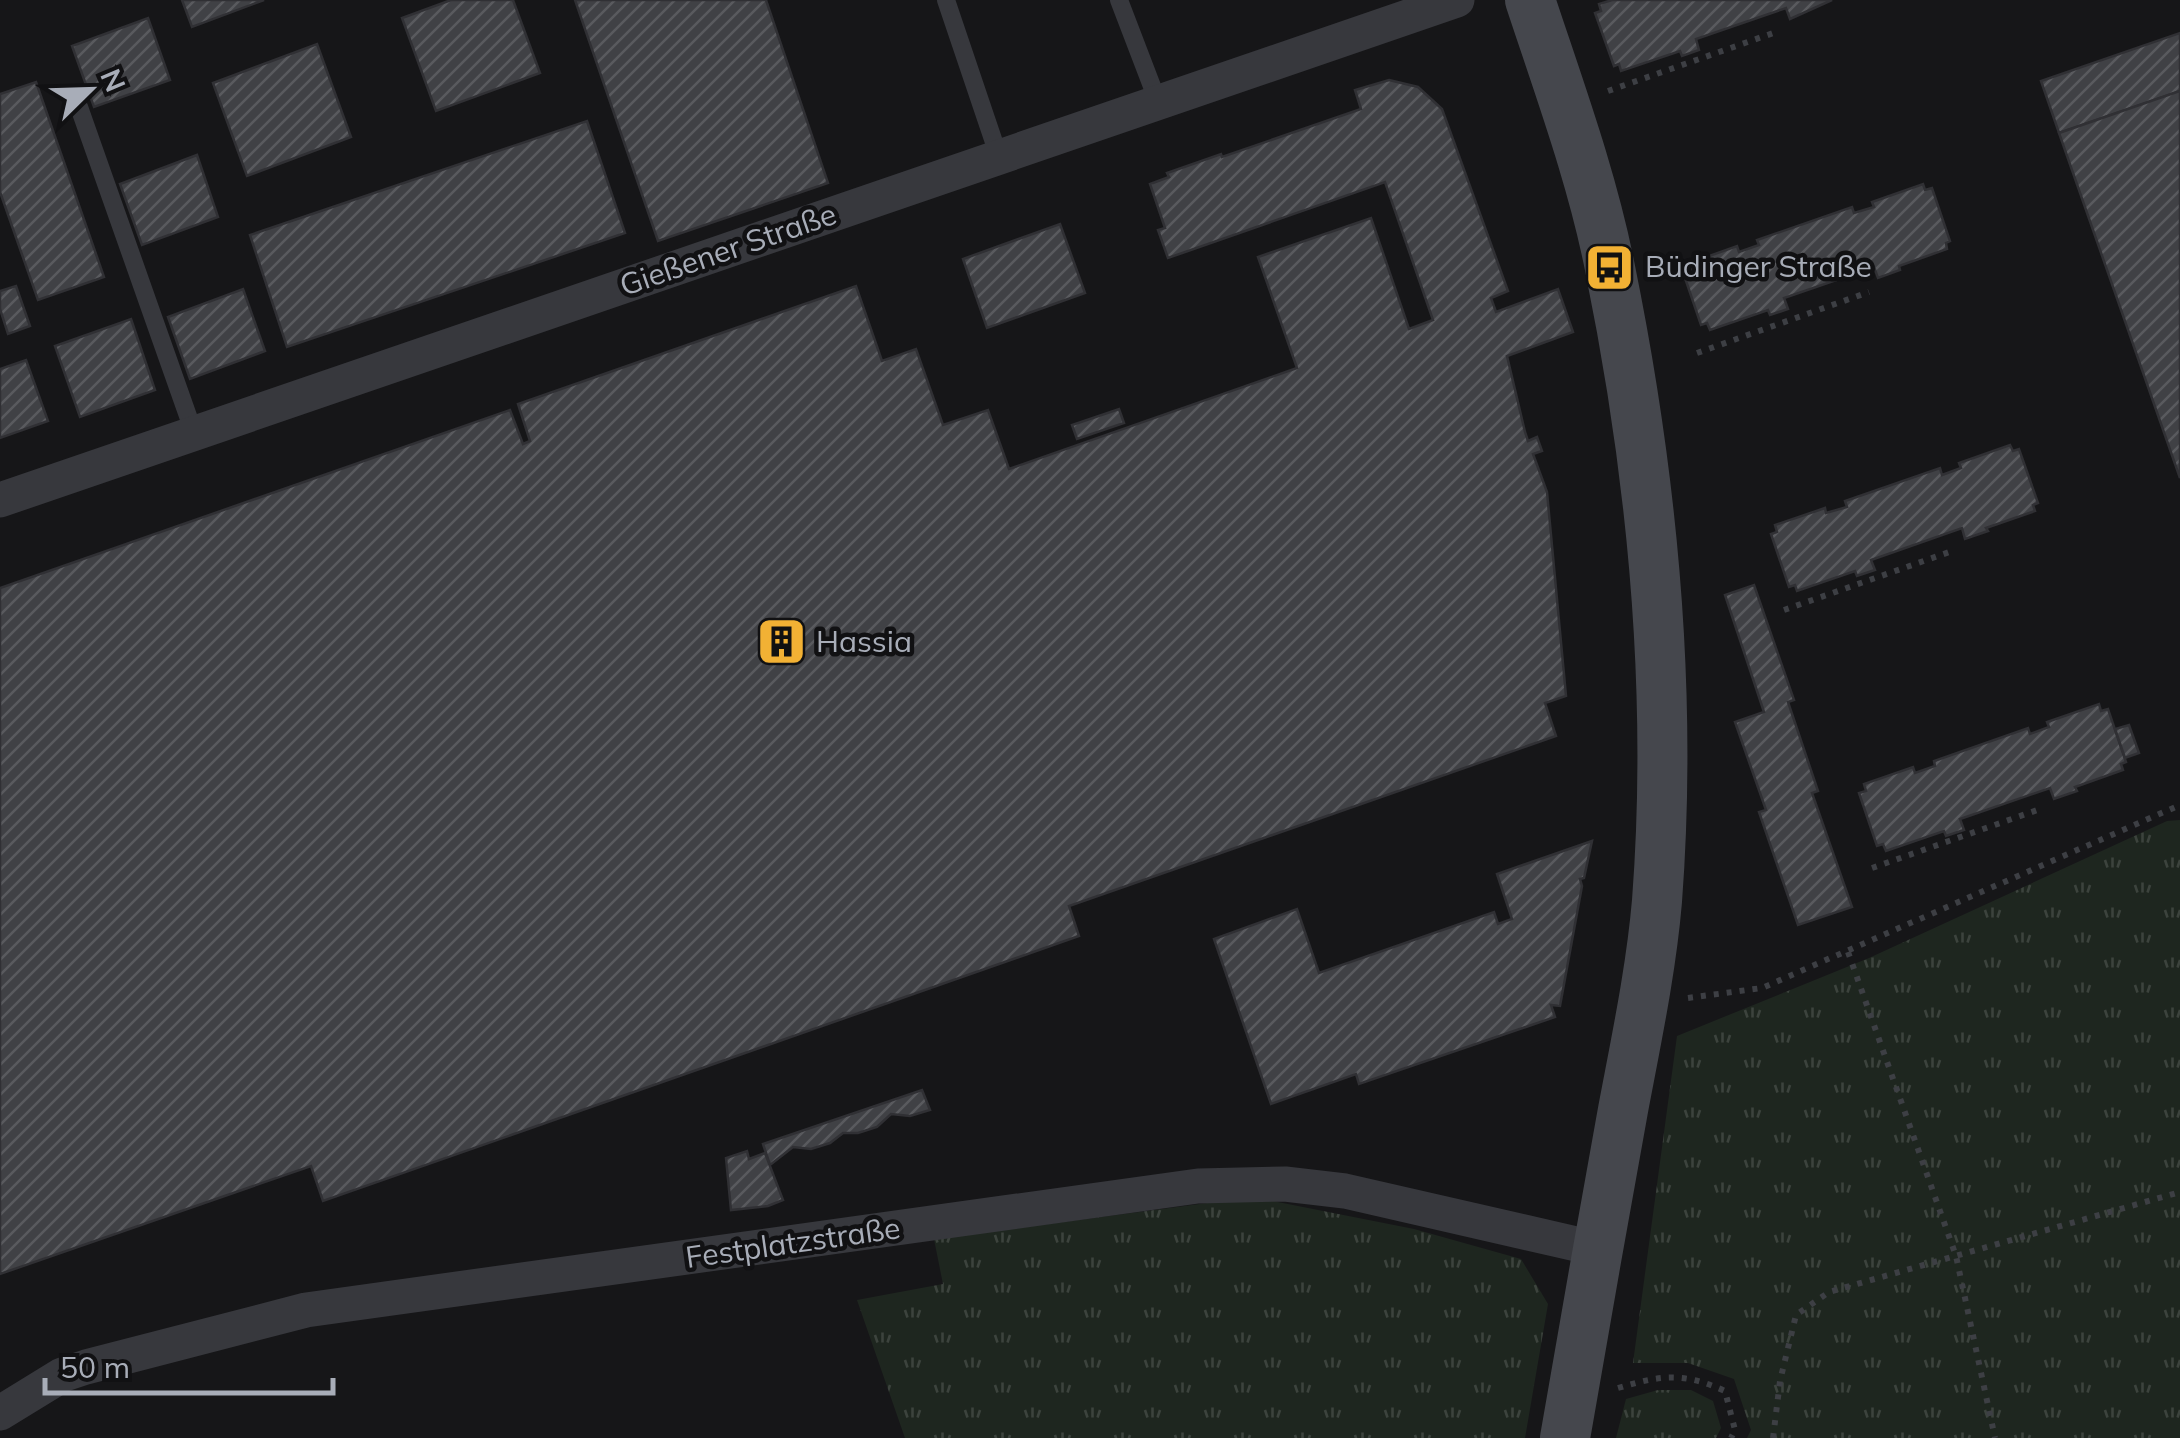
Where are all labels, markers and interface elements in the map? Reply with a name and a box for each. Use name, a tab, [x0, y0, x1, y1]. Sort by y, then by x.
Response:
north arrow	[40, 40, 140, 140]
text: N	[93, 63, 134, 97]
street label: Gießener Straße	[614, 194, 841, 304]
bus stop icon: Büdinger Straße	[1584, 241, 1636, 293]
place label: Büdinger Straße	[1645, 247, 1872, 285]
building icon: Hassia	[755, 616, 807, 668]
place label: Hassia	[816, 622, 912, 660]
street label: Festplatzstraße	[683, 1208, 903, 1276]
scale bar	[45, 1333, 332, 1395]
text: 50 m	[60, 1348, 130, 1386]

